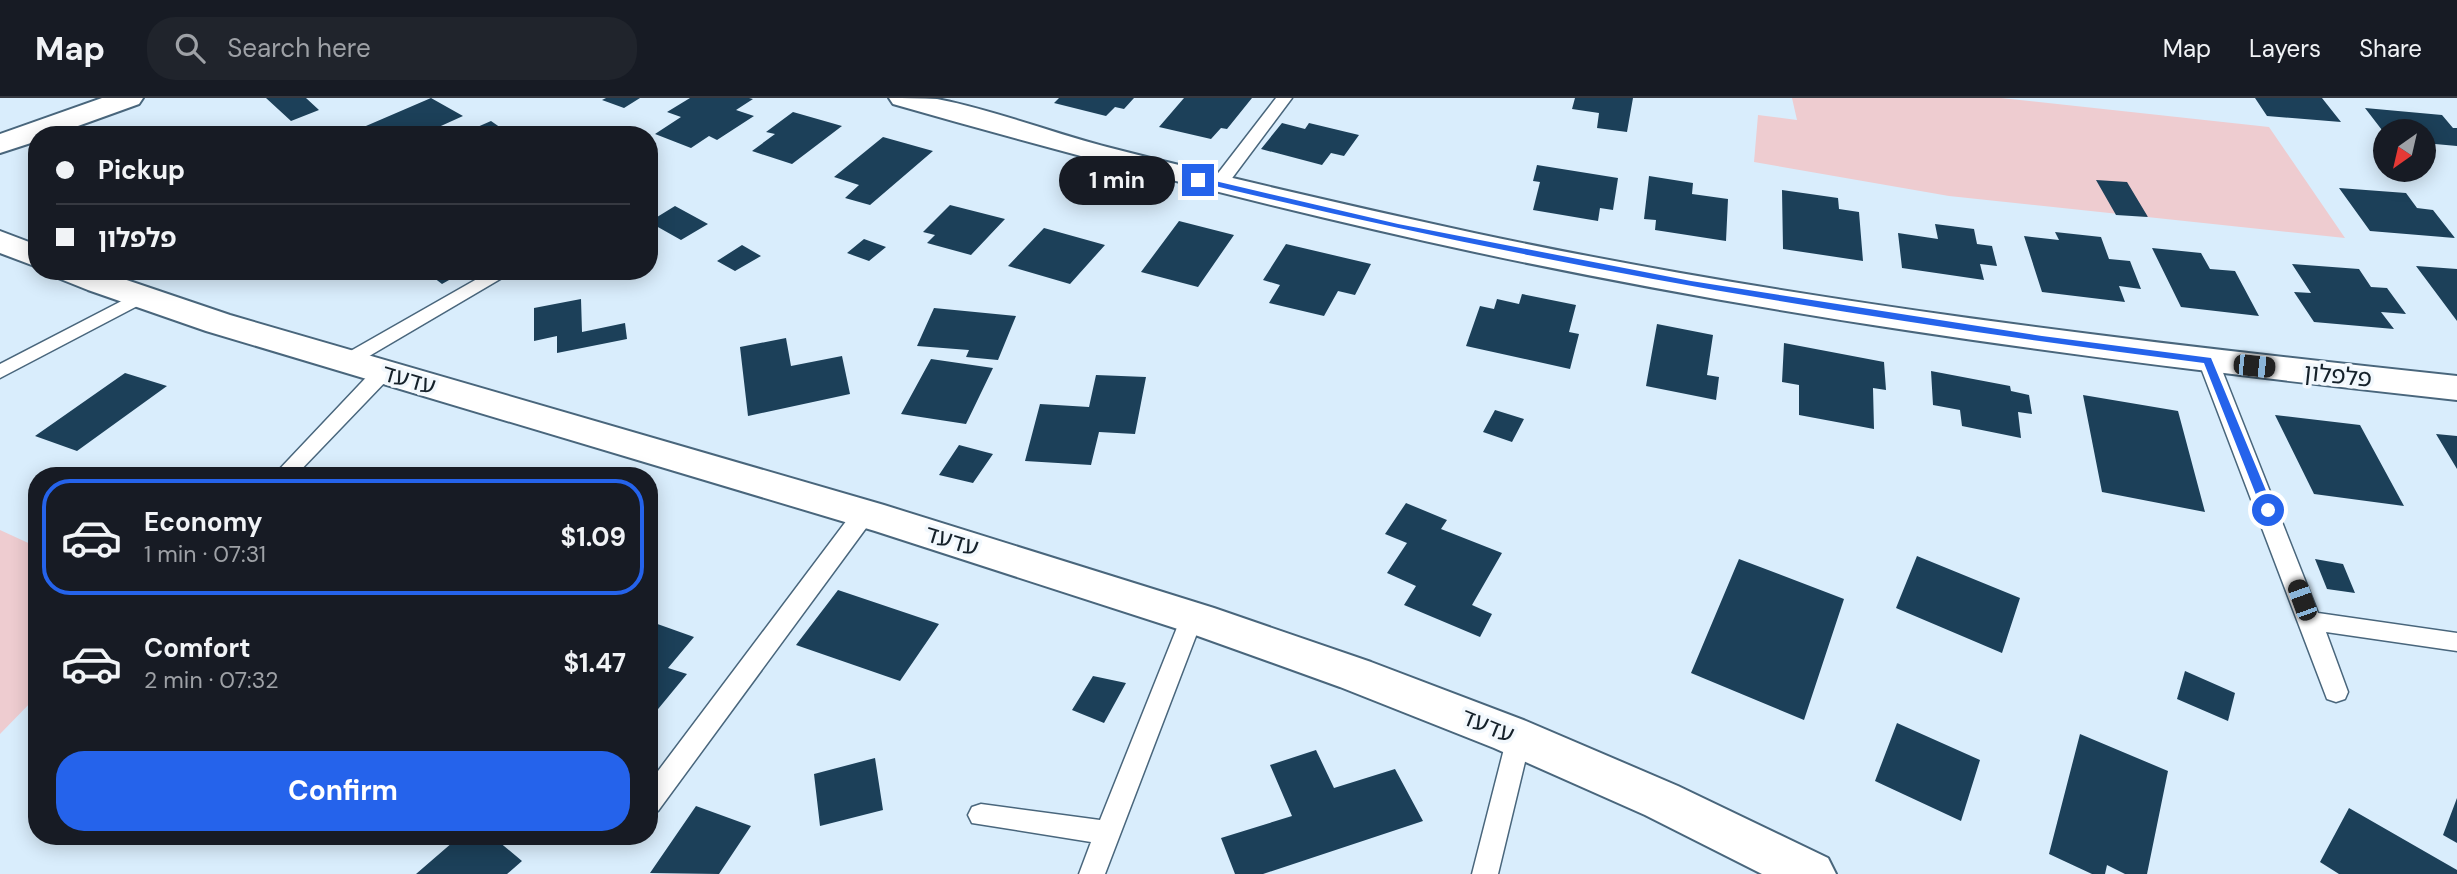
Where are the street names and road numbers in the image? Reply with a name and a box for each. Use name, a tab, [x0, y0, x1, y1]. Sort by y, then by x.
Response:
street label: פלפלון	[2302, 356, 2374, 394]
street label: עדעד	[379, 357, 439, 401]
street label: עדעד	[921, 517, 983, 563]
street label: עדעד	[1457, 700, 1519, 750]

